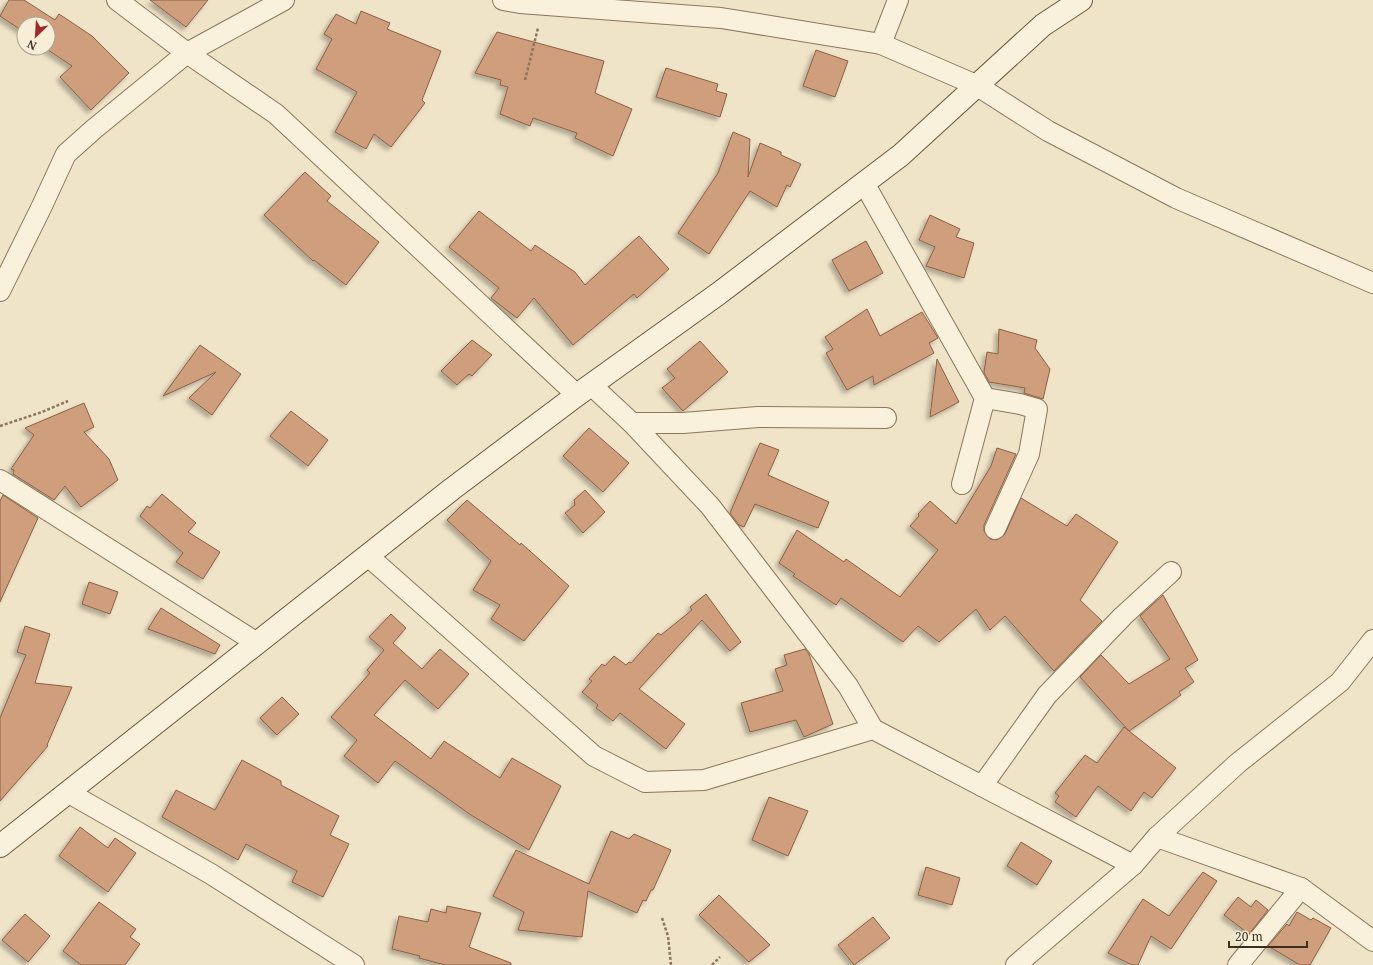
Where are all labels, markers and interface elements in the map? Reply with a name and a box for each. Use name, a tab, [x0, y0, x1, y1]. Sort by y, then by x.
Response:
north arrow	[16, 16, 56, 56]
text: N	[24, 37, 39, 54]
scale bar	[1229, 923, 1307, 949]
text: 20 m	[1235, 928, 1263, 945]

